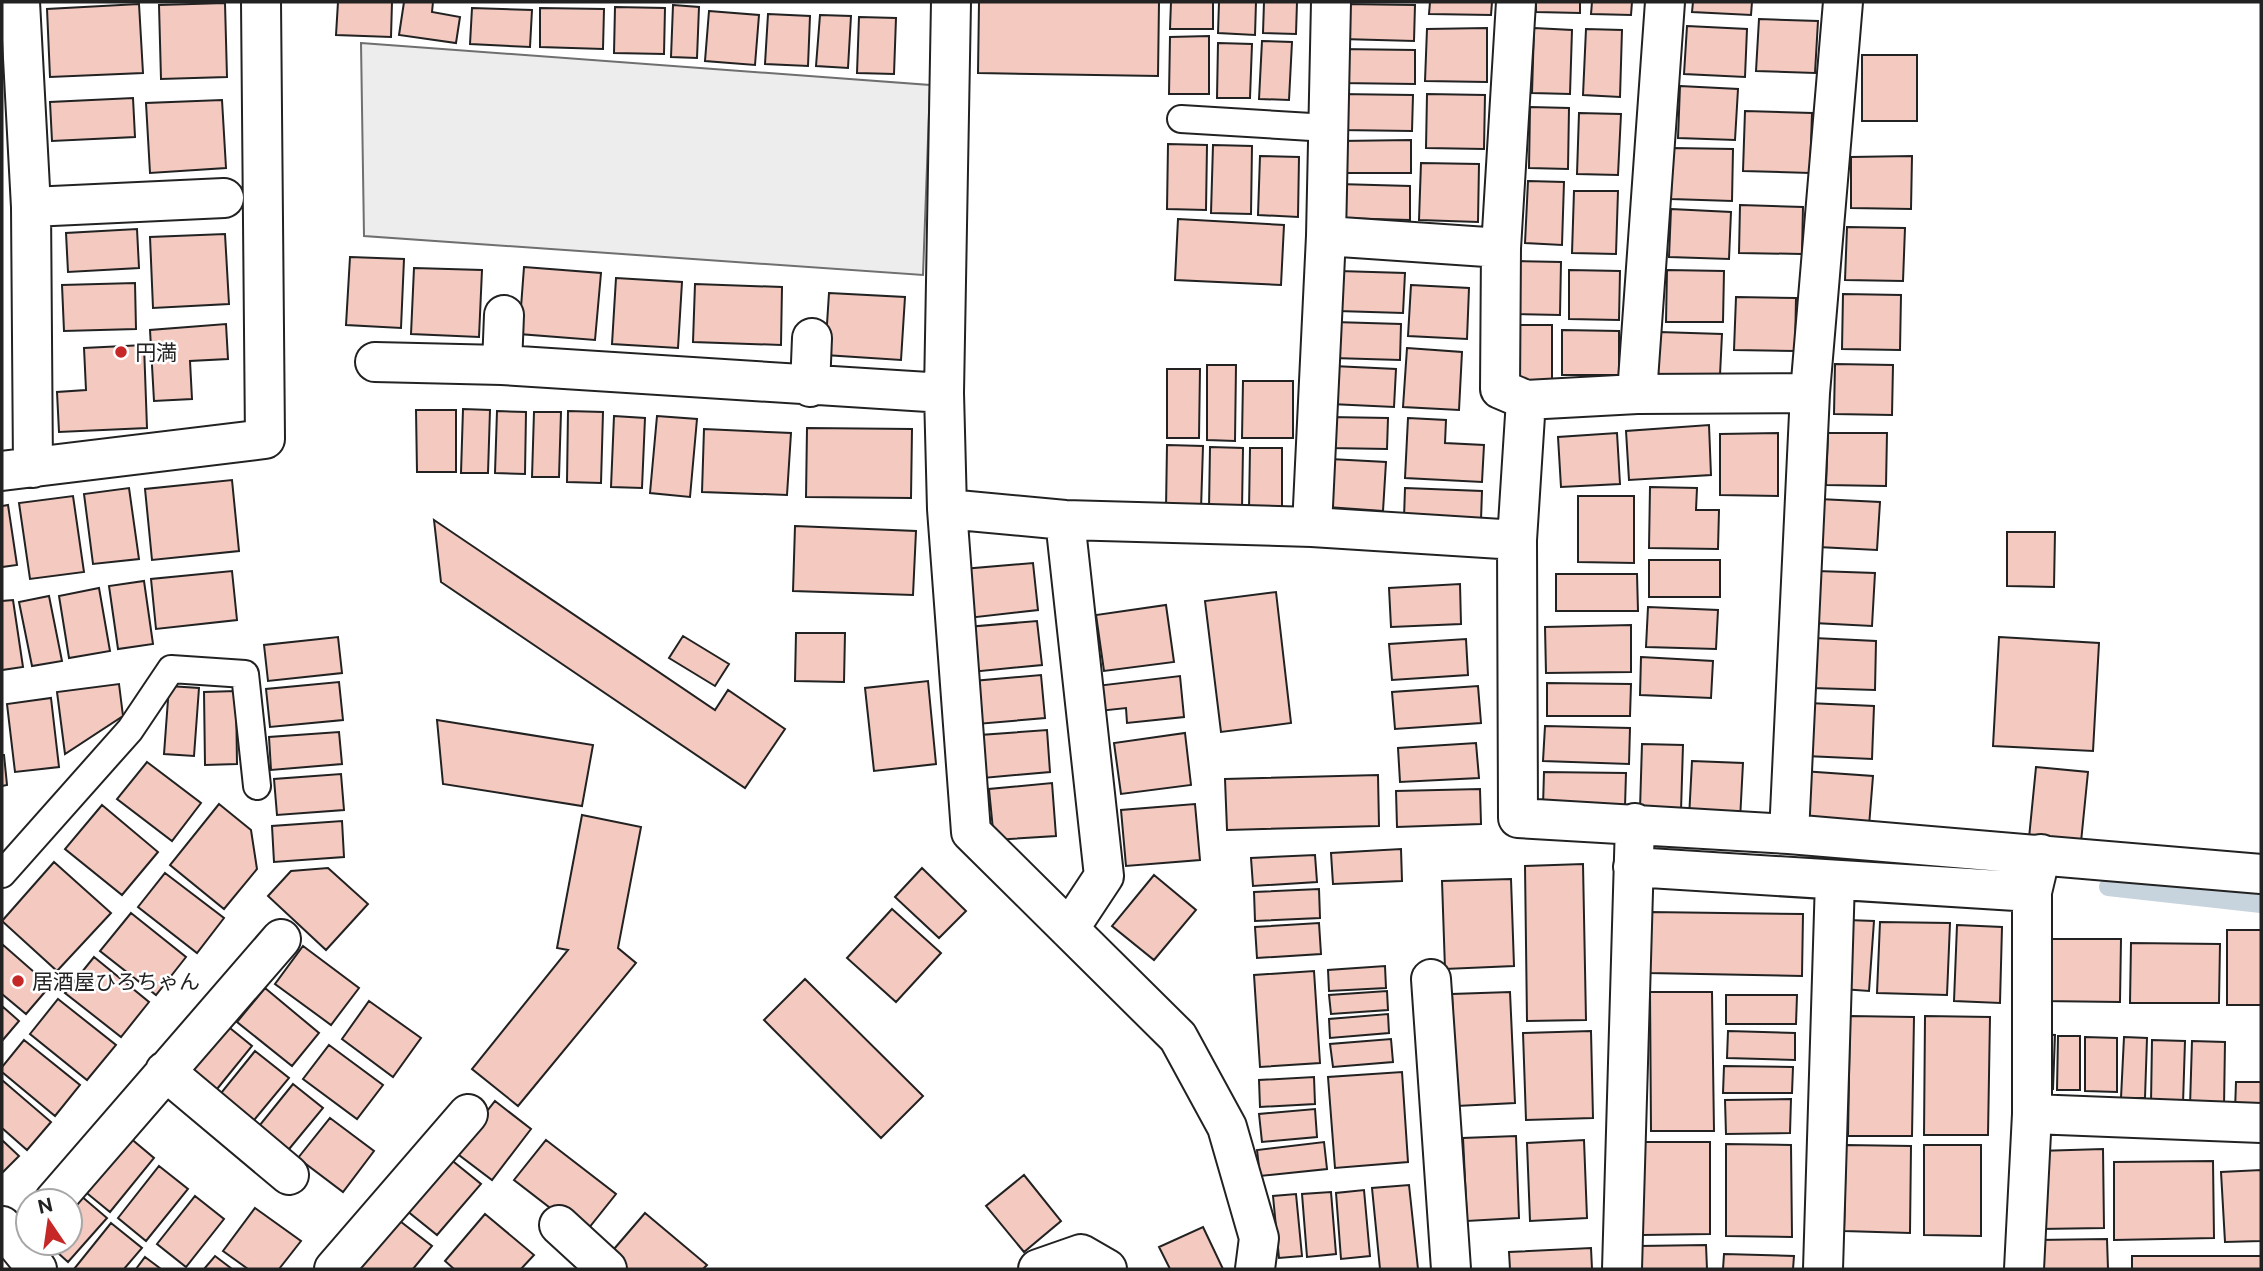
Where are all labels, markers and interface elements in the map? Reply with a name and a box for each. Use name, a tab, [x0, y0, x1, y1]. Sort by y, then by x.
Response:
place label: 円満	[135, 340, 177, 365]
marker: 円満	[113, 344, 129, 360]
place label: 居酒屋ひろちゃん	[32, 969, 200, 994]
marker: 居酒屋ひろちゃん	[10, 973, 26, 989]
north arrow	[14, 1187, 84, 1257]
text: N	[35, 1193, 55, 1218]

